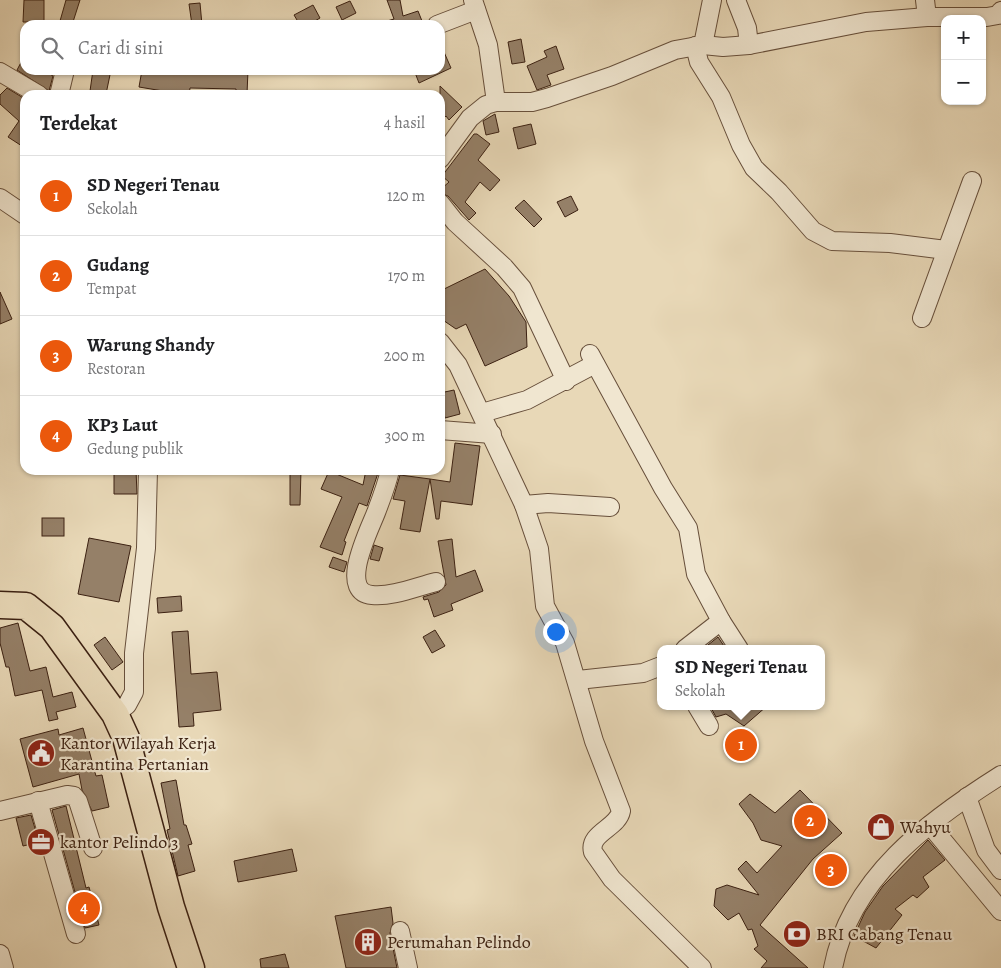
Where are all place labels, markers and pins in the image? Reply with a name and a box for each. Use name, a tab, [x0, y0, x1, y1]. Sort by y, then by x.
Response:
pin: 1	[725, 726, 757, 764]
place label: Kantor Wilayah Kerja Karantina Pertanian	[60, 731, 217, 776]
public building icon: Kantor Wilayah Kerja Karantina Pertanian	[26, 738, 56, 768]
pin: 2	[794, 802, 826, 840]
shop icon: Wahyu	[866, 812, 896, 842]
place label: Wahyu	[899, 815, 951, 839]
office icon: kantor Pelindo 3	[26, 827, 56, 857]
place label: kantor Pelindo 3	[60, 830, 178, 854]
pin: 3	[815, 851, 847, 889]
pin: 4	[68, 889, 100, 927]
bank icon: BRI Cabang Tenau	[782, 919, 812, 949]
place label: BRI Cabang Tenau	[816, 922, 953, 946]
building icon: Perumahan Pelindo	[353, 927, 383, 957]
place label: Perumahan Pelindo	[387, 930, 531, 954]

